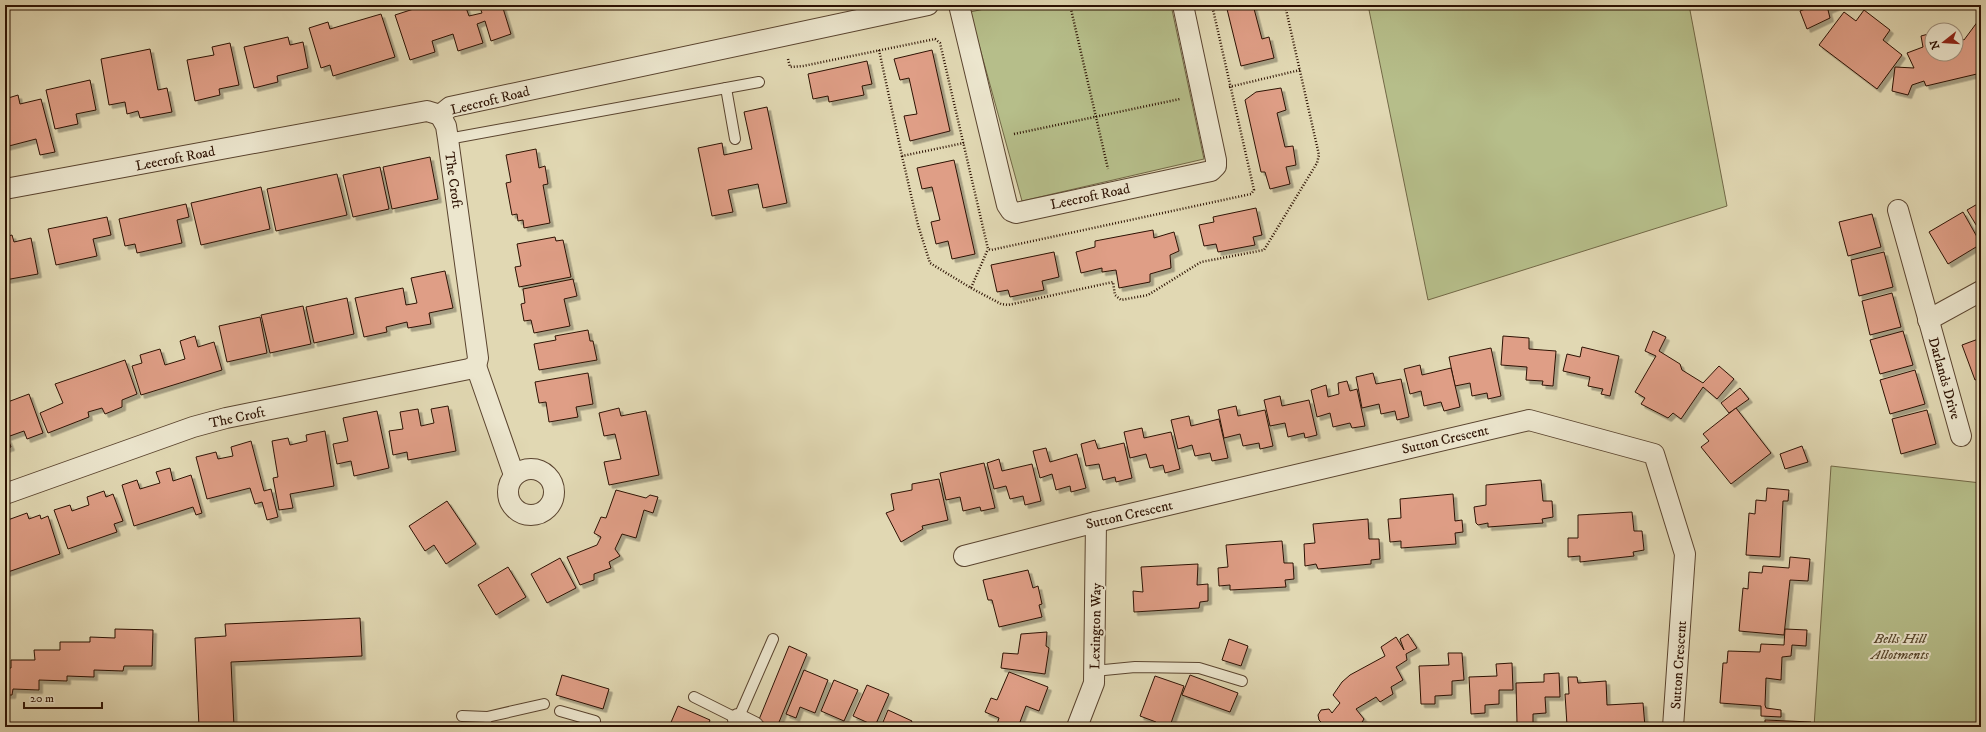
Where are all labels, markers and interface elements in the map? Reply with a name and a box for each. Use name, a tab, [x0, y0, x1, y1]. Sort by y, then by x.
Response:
north arrow	[1924, 22, 1964, 62]
text: N	[1927, 38, 1943, 51]
street label: Leecroft Road	[449, 82, 532, 119]
street label: Leecroft Road	[134, 142, 216, 176]
street label: The Croft	[440, 151, 466, 210]
street label: Leecroft Road	[1049, 180, 1132, 214]
street label: Darlands Drive	[1924, 335, 1964, 422]
street label: The Croft	[208, 403, 267, 433]
street label: Sutton Crescent	[1400, 421, 1491, 459]
street label: Sutton Crescent	[1084, 496, 1175, 534]
street label: Lexington Way	[1086, 582, 1106, 669]
street label: Sutton Crescent	[1667, 620, 1691, 710]
park label: Bells Hill Allotments	[1869, 630, 1929, 664]
scale bar	[24, 684, 102, 710]
text: 20 m	[30, 691, 54, 706]

